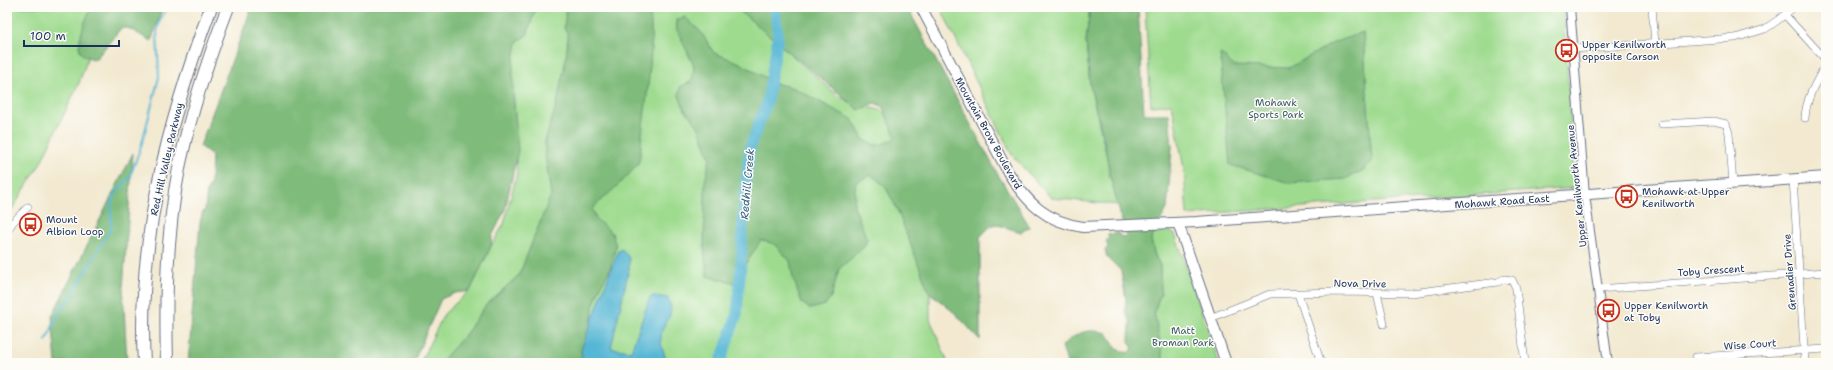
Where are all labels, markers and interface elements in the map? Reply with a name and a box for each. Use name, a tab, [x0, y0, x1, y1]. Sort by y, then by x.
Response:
scale bar	[24, 22, 119, 48]
text: 100 m	[30, 28, 66, 44]
bus stop icon: Upper Kenilworth opposite Carson	[1553, 37, 1579, 63]
place label: Upper Kenilworth opposite Carson	[1582, 38, 1666, 63]
street label: Mountain Brow Boulevard	[952, 75, 1025, 192]
park label: Mohawk Sports Park	[1248, 96, 1304, 121]
street label: Red Hill Valley Parkway	[147, 101, 186, 217]
street label: Upper Kenilworth Avenue	[1564, 124, 1589, 248]
water label: Redhill Creek	[737, 147, 758, 220]
bus stop icon: Mohawk at Upper Kenilworth	[1613, 184, 1639, 210]
place label: Mohawk at Upper Kenilworth	[1642, 185, 1730, 210]
street label: Mohawk Road East	[1454, 192, 1550, 211]
bus stop icon: Mount Albion Loop	[18, 212, 44, 238]
place label: Mount Albion Loop	[46, 213, 104, 238]
street label: Grenadier Drive	[1780, 233, 1799, 311]
street label: Toby Crescent	[1677, 262, 1745, 279]
street label: Nova Drive	[1333, 277, 1387, 290]
bus stop icon: Upper Kenilworth at Toby	[1595, 298, 1621, 324]
place label: Upper Kenilworth at Toby	[1624, 299, 1708, 324]
park label: Matt Broman Park	[1152, 324, 1214, 349]
street label: Wise Court	[1723, 336, 1777, 353]

